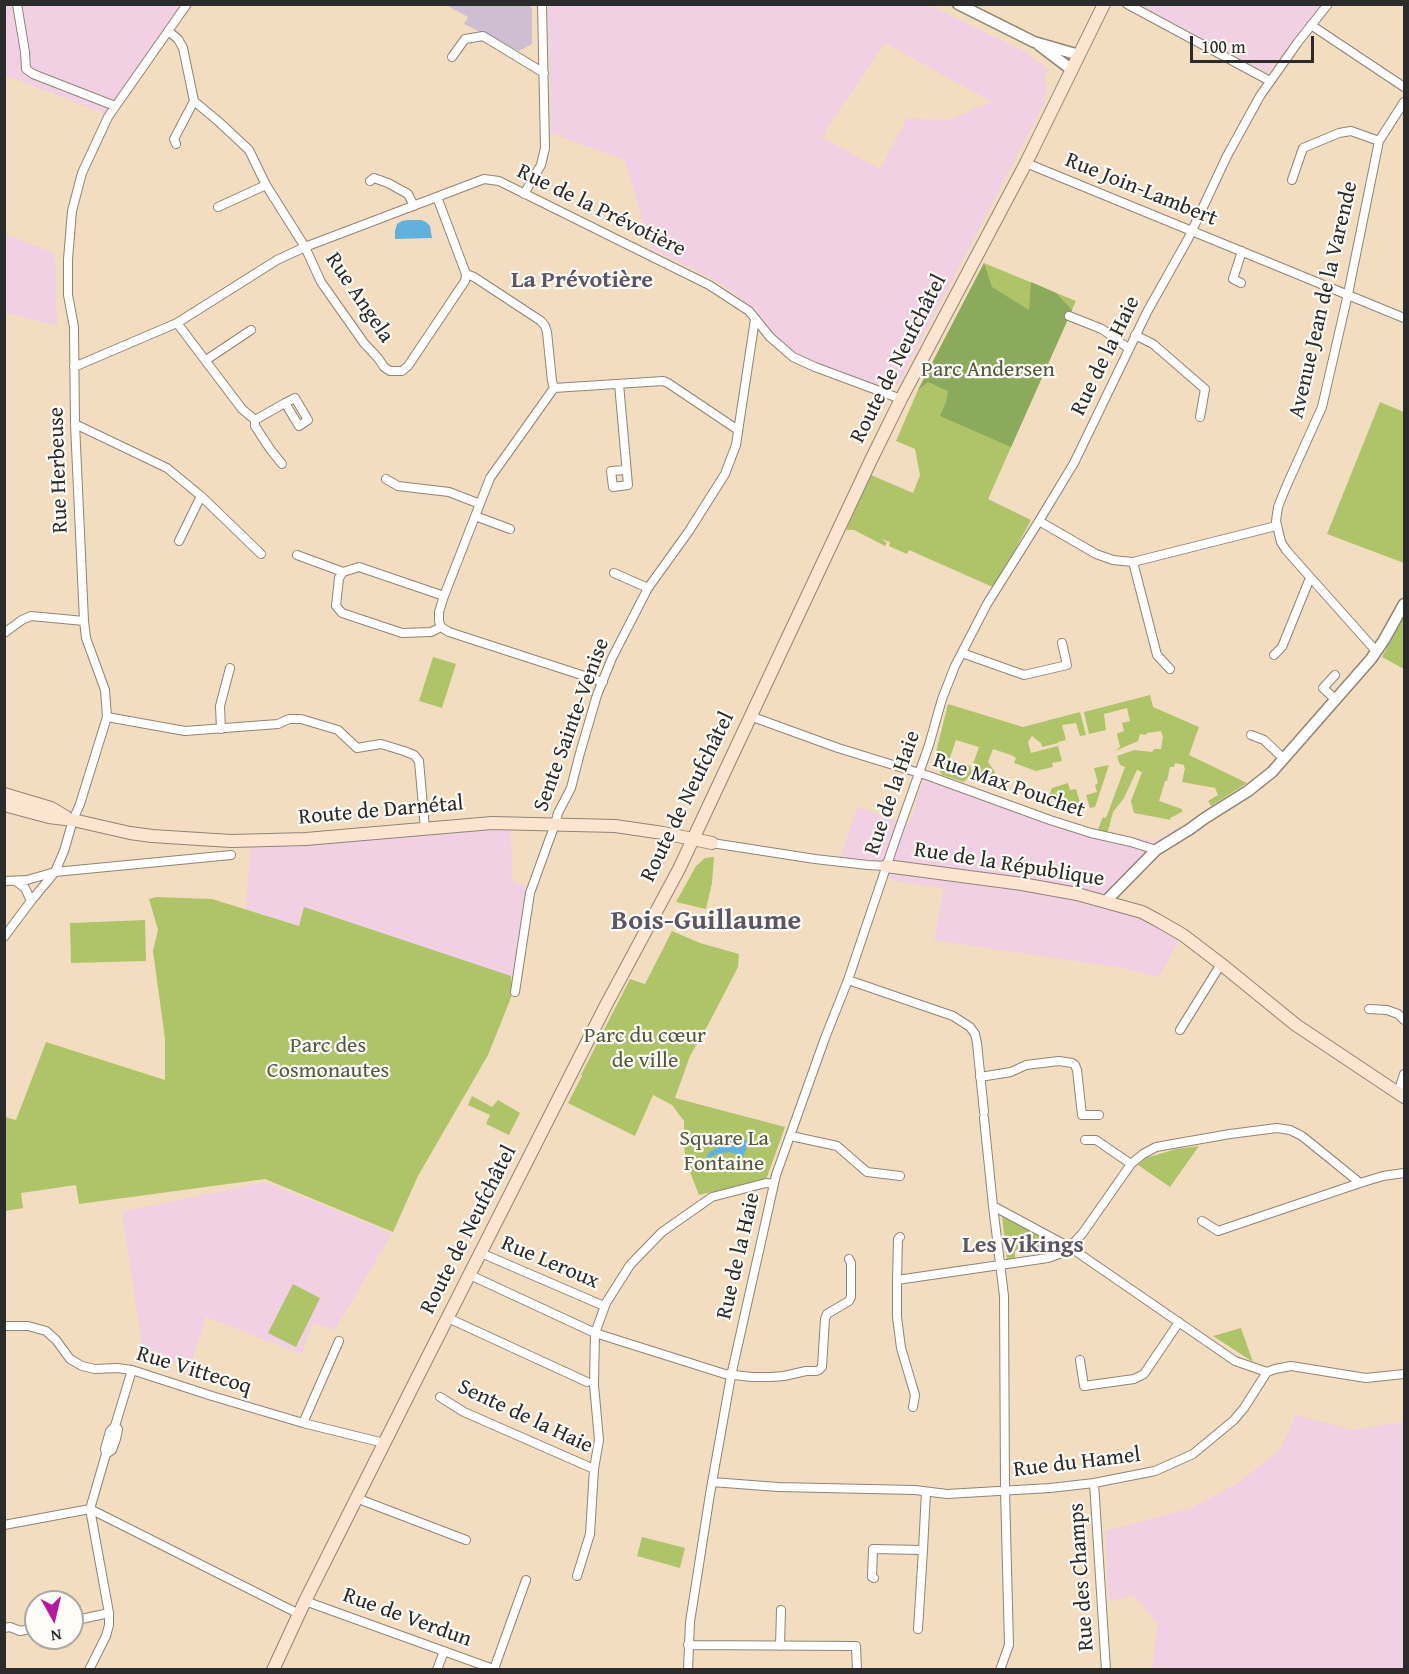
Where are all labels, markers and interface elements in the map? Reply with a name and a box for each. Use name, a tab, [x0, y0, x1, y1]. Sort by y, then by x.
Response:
scale bar	[1193, 24, 1318, 62]
text: 100 m	[1201, 33, 1246, 60]
street label: Rue Join-Lambert	[1061, 147, 1221, 233]
street label: Rue de la Prévotière	[512, 159, 690, 263]
street label: Avenue Jean de la Varende	[1284, 179, 1364, 421]
street label: Rue Angela	[319, 248, 399, 348]
district label: La Prévotière	[511, 267, 653, 295]
street label: Route de Neufchâtel	[845, 270, 953, 448]
street label: Rue de la Haie	[1066, 292, 1146, 420]
park label: Parc Andersen	[921, 357, 1055, 383]
street label: Rue Herbeuse	[44, 406, 74, 534]
street label: Sente Sainte-Venise	[528, 635, 616, 815]
street label: Route de Neufchâtel	[635, 708, 741, 886]
street label: Rue de la Haie	[859, 727, 927, 859]
street label: Rue Max Pouchet	[930, 748, 1088, 824]
street label: Route de Darnétal	[297, 791, 465, 831]
street label: Rue de la République	[912, 837, 1106, 893]
district label: Bois-Guillaume	[611, 905, 801, 939]
park label: Parc du cœur de ville	[584, 1023, 706, 1074]
park label: Parc des Cosmonautes	[267, 1033, 389, 1084]
park label: Square La Fontaine	[679, 1126, 769, 1178]
street label: Route de Neufchâtel	[415, 1141, 523, 1319]
street label: Rue de la Haie	[712, 1190, 766, 1322]
street label: Rue Leroux	[497, 1231, 603, 1295]
district label: Les Vikings	[962, 1232, 1084, 1260]
street label: Rue Vittecoq	[133, 1341, 255, 1401]
street label: Sente de la Haie	[453, 1374, 597, 1460]
street label: Rue du Hamel	[1012, 1442, 1142, 1484]
street label: Rue des Champs	[1064, 1502, 1100, 1652]
street label: Rue de Verdun	[339, 1583, 475, 1653]
north arrow	[24, 1590, 84, 1650]
text: N	[49, 1623, 63, 1648]

